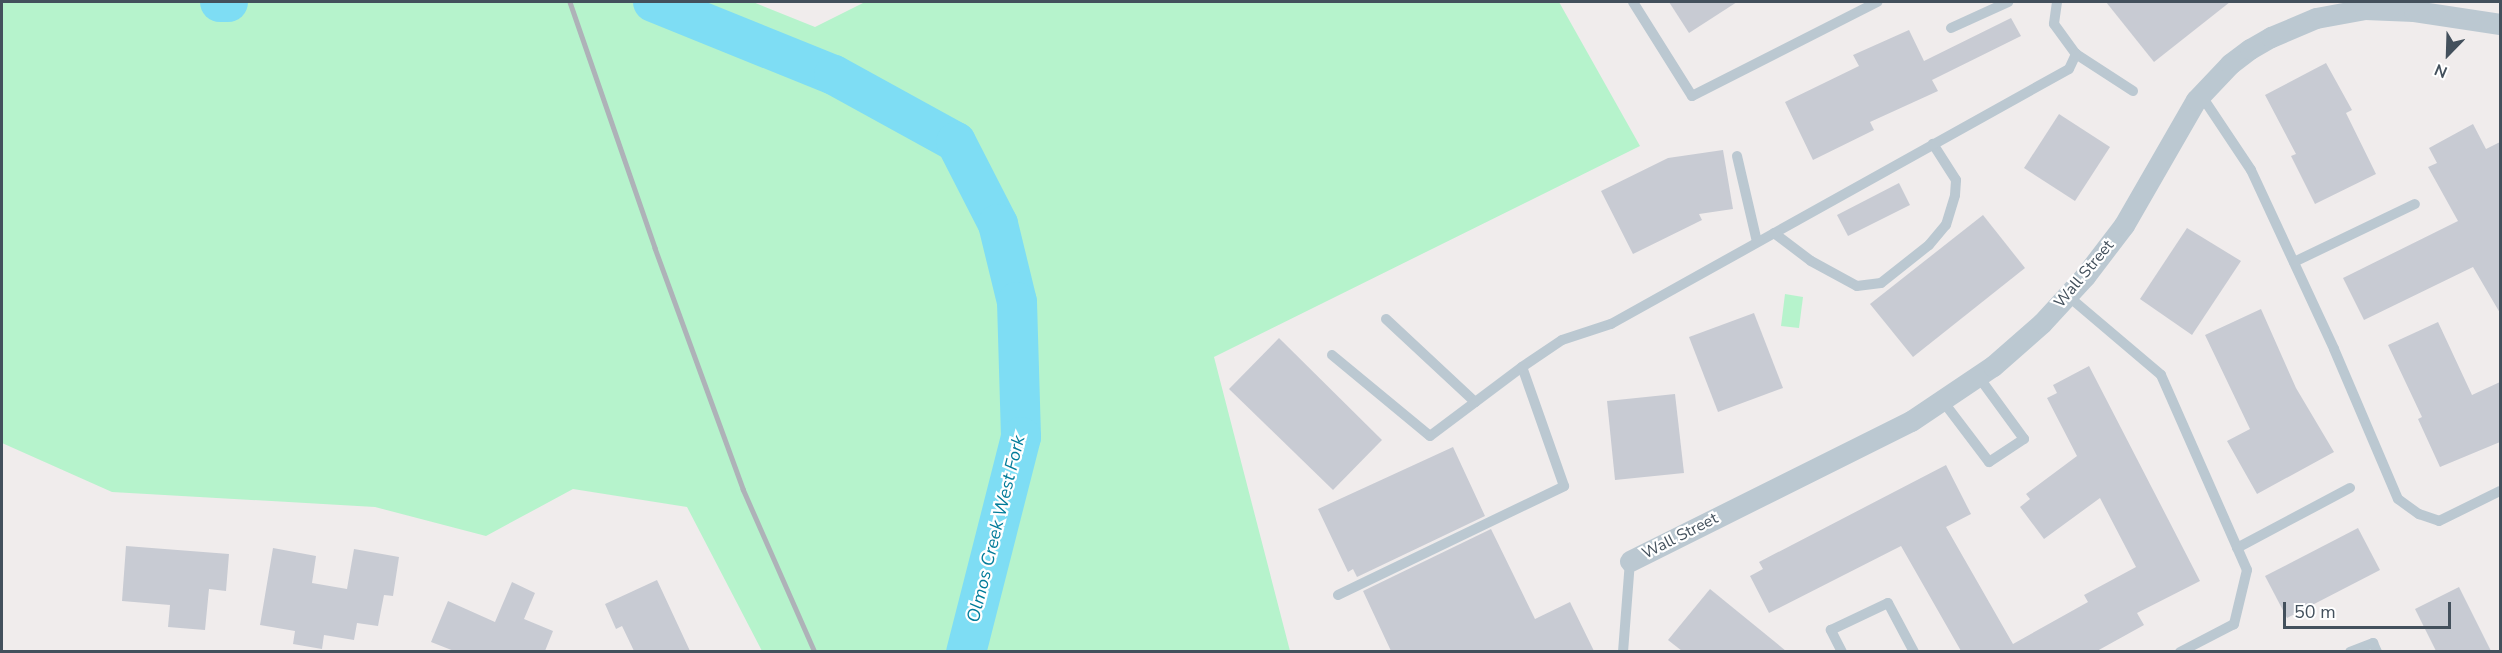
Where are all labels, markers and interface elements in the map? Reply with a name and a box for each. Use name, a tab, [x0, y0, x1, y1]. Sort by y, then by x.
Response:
north arrow	[2418, 24, 2478, 84]
text: N	[2431, 58, 2451, 83]
street label: Wall Street	[2050, 236, 2118, 312]
water label: Olmos Creek West Fork	[962, 433, 1030, 625]
street label: Wall Street	[1639, 509, 1721, 563]
scale bar	[2286, 590, 2454, 628]
text: 50 m	[2294, 600, 2336, 624]

